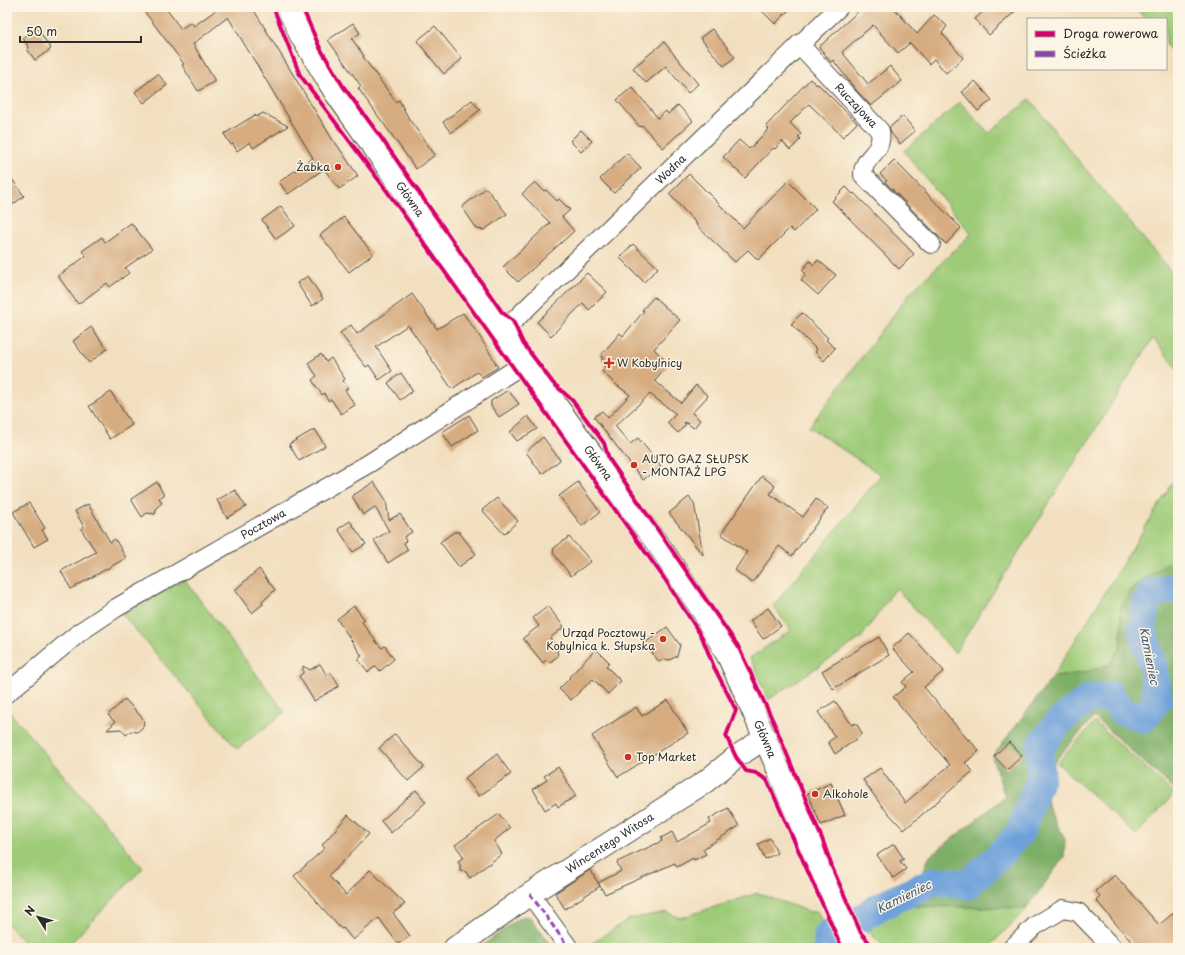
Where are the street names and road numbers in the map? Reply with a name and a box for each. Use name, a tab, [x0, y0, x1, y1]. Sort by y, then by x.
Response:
street label: Ruczajowa	[831, 79, 882, 131]
street label: Wodna	[651, 150, 690, 188]
street label: Główna	[392, 178, 429, 220]
street label: Główna	[580, 441, 617, 484]
street label: Pocztowa	[237, 504, 289, 543]
street label: Główna	[750, 717, 781, 761]
street label: Wincentego Witosa	[562, 808, 657, 877]

